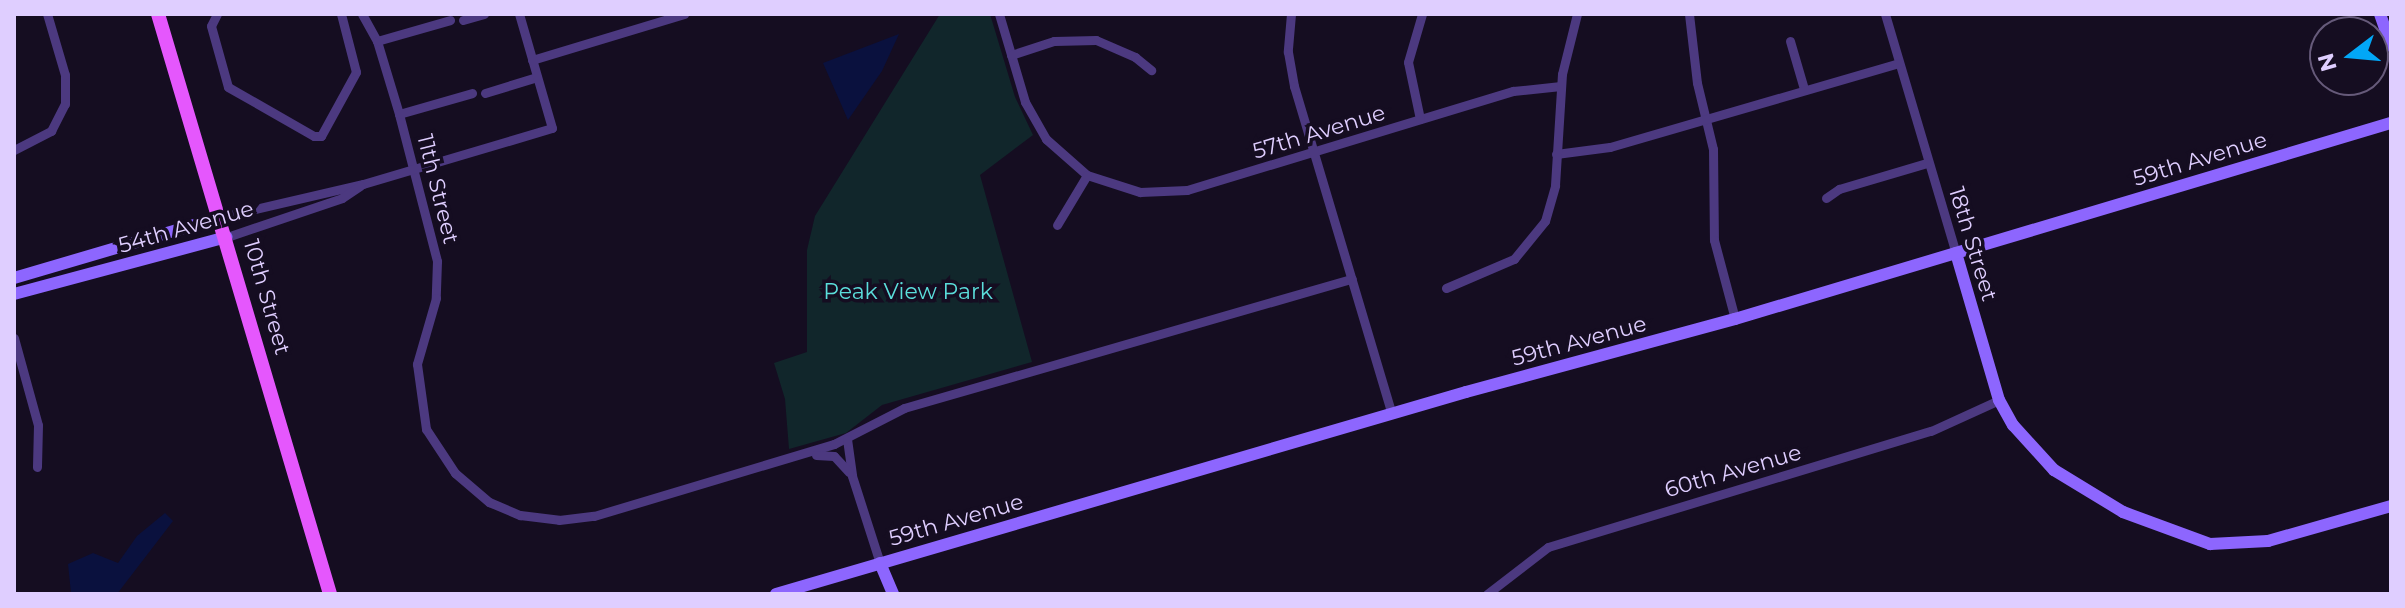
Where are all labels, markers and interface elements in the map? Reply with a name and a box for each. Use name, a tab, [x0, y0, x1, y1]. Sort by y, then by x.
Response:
north arrow	[2309, 16, 2389, 96]
text: N	[2312, 50, 2343, 74]
street label: 57th Avenue	[1249, 99, 1389, 165]
street label: 59th Avenue	[2130, 126, 2270, 192]
street label: 11th Street	[412, 131, 464, 247]
street label: 18th Street	[1943, 184, 2003, 304]
street label: 54th Avenue	[115, 195, 257, 259]
street label: 10th Street	[238, 236, 296, 358]
park label: Peak View Park	[823, 279, 993, 305]
street label: 59th Avenue	[1509, 310, 1649, 372]
street label: 60th Avenue	[1662, 439, 1804, 503]
street label: 59th Avenue	[886, 488, 1026, 552]

